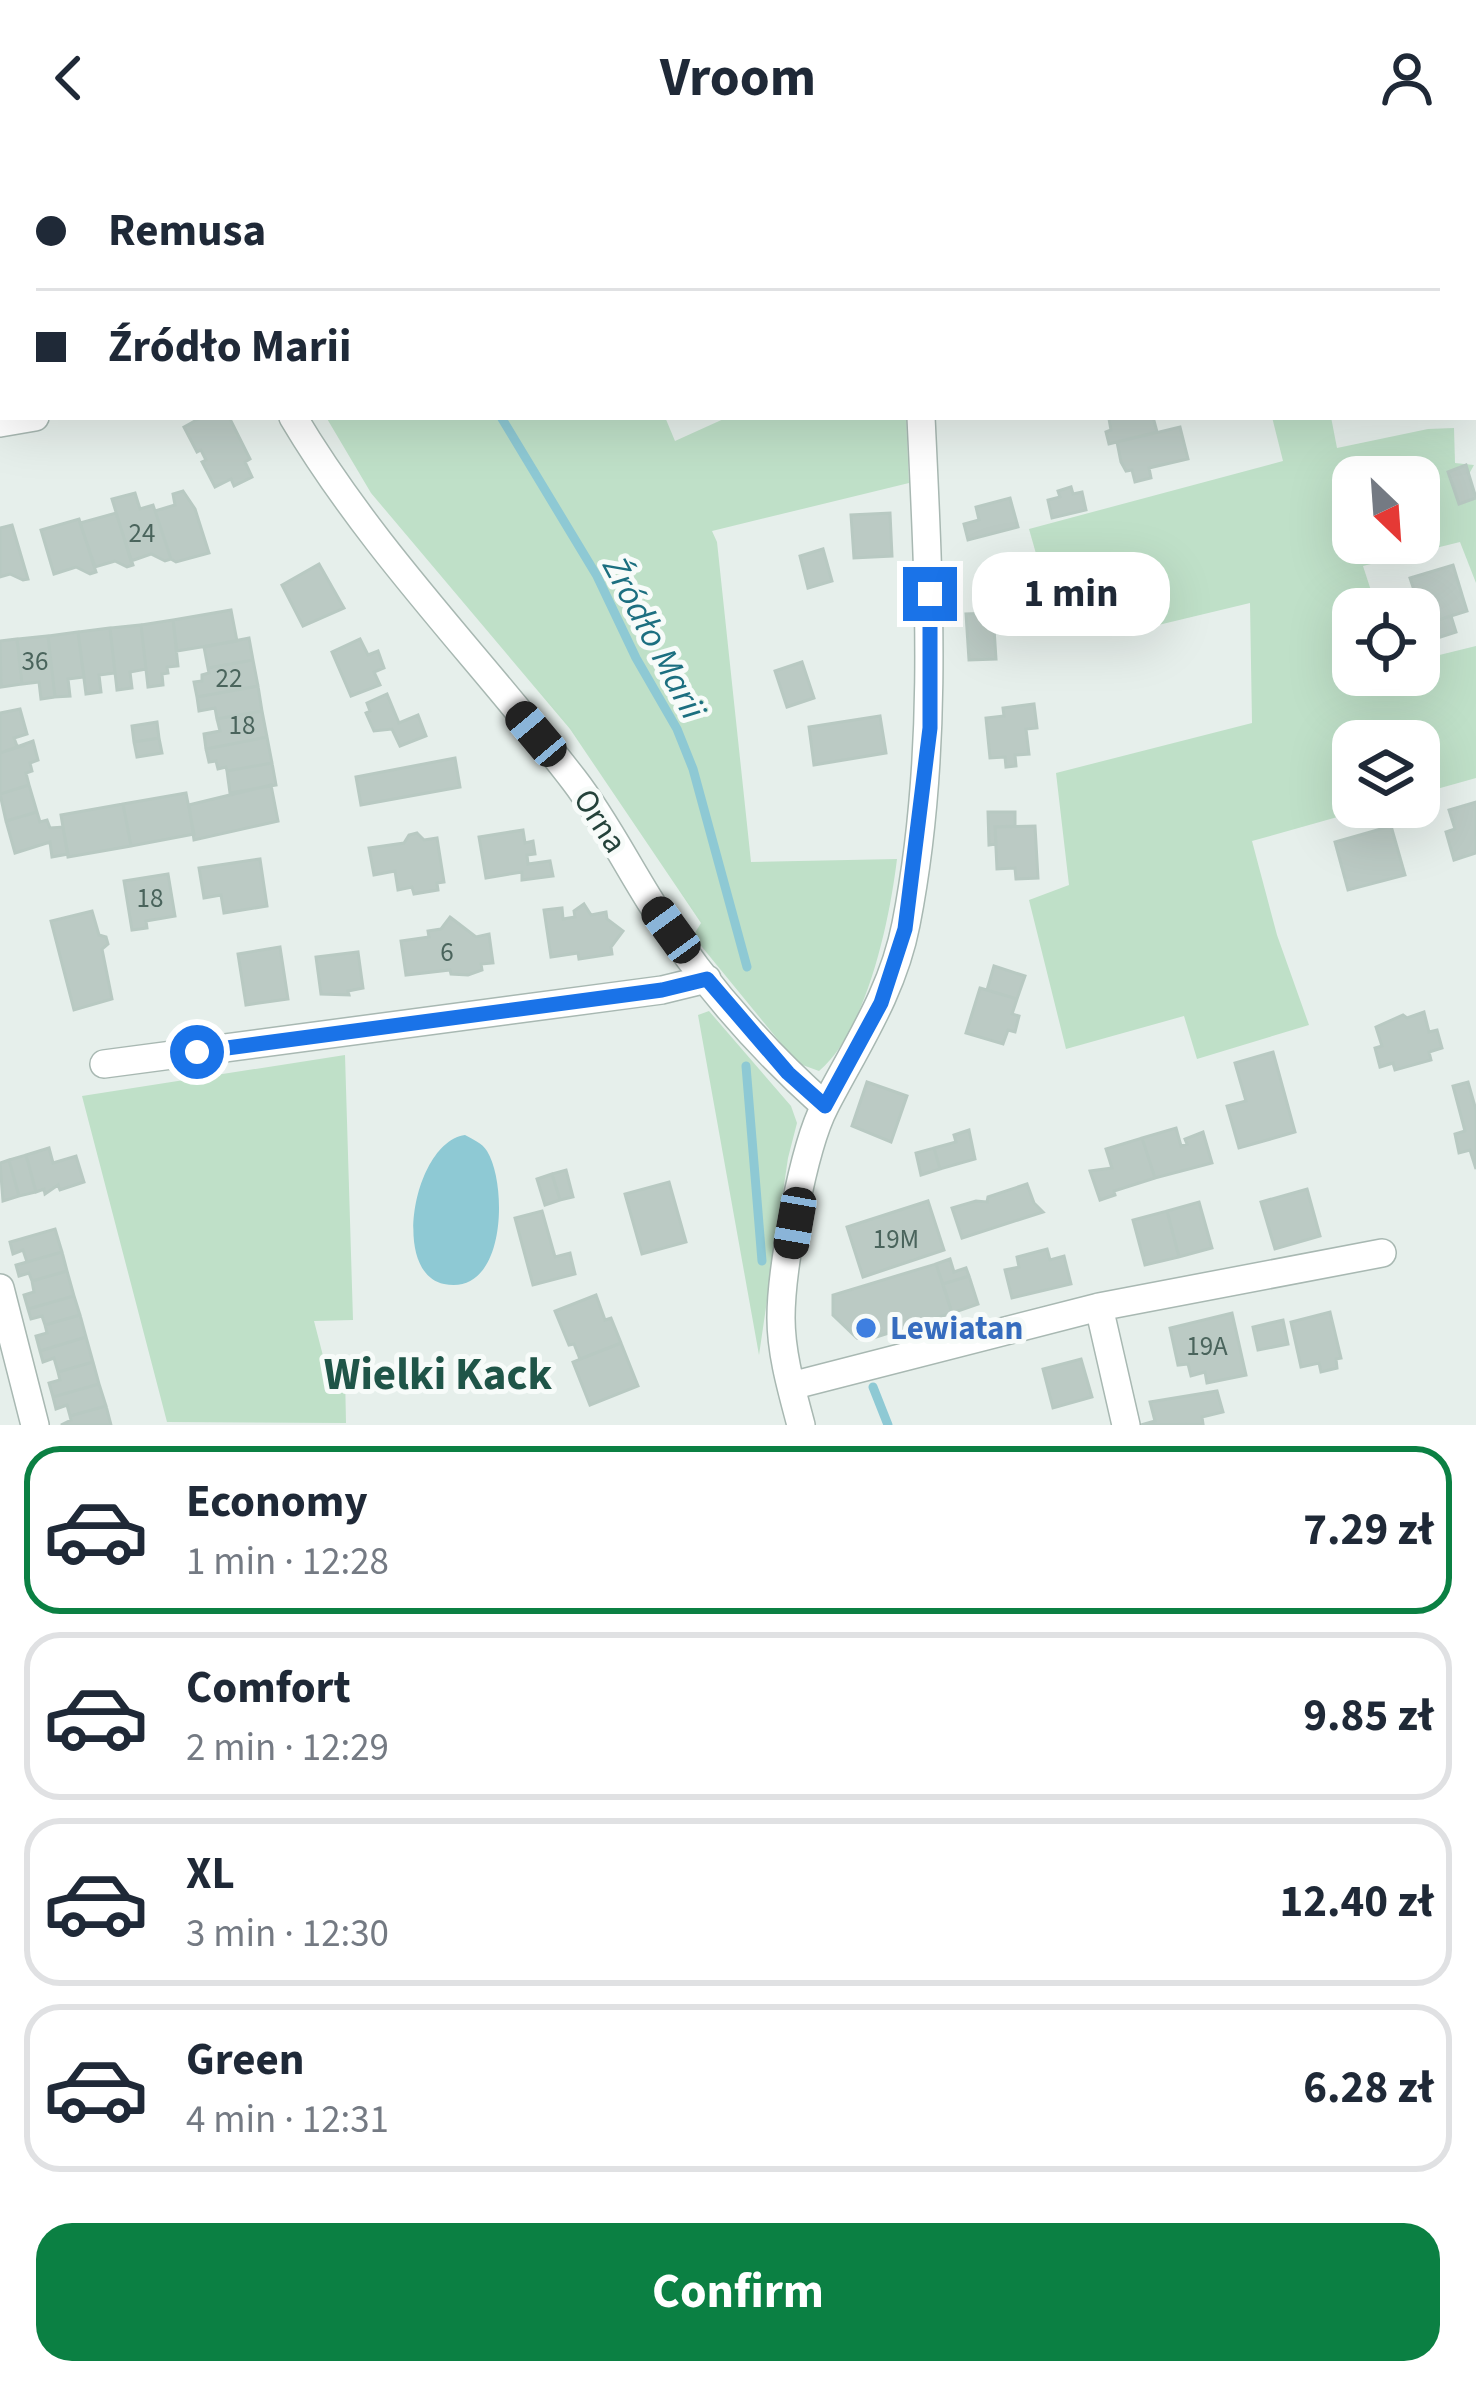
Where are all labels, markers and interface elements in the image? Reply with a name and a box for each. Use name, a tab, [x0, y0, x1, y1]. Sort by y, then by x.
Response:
text: Vroom	[660, 40, 816, 117]
icon: back	[36, 45, 102, 111]
icon: person	[1374, 45, 1440, 111]
text: Remusa	[108, 199, 266, 263]
text: Źródło Marii	[108, 315, 351, 379]
north arrow	[1332, 456, 1440, 564]
map controls	[1332, 456, 1440, 828]
house number: 24	[129, 514, 155, 553]
water label: Źródło Marii	[589, 546, 719, 729]
callout: 1 min	[972, 552, 1170, 636]
text: 1 min	[1024, 566, 1118, 622]
route end	[903, 567, 957, 621]
button: locate	[1332, 588, 1440, 696]
house number: 36	[22, 642, 48, 681]
house number: 22	[216, 659, 242, 698]
car	[499, 695, 573, 773]
house number: 18	[229, 706, 255, 745]
button: layers	[1332, 720, 1440, 828]
street label: Orna	[562, 780, 638, 862]
house number: 18	[137, 879, 163, 918]
car	[635, 890, 707, 970]
house number: 6	[440, 933, 454, 972]
route start	[170, 1025, 224, 1079]
car	[771, 1184, 819, 1262]
house number: 19M	[873, 1220, 919, 1259]
place label: Lewiatan	[890, 1305, 1023, 1352]
marker: Lewiatan	[853, 1315, 879, 1341]
house number: 19A	[1186, 1327, 1228, 1366]
district label: Wielki Kack	[324, 1343, 552, 1407]
text: Economy	[186, 1470, 368, 1534]
icon: car	[42, 1476, 150, 1584]
text: 7.29 zł	[1303, 1498, 1434, 1562]
text: 1 min · 12:28	[186, 1534, 389, 1590]
text: Comfort	[186, 1656, 351, 1720]
icon: car	[42, 1662, 150, 1770]
text: 9.85 zł	[1303, 1684, 1434, 1748]
text: 2 min · 12:29	[186, 1720, 389, 1776]
text: XL	[186, 1842, 235, 1906]
icon: car	[42, 1848, 150, 1956]
text: 12.40 zł	[1280, 1870, 1434, 1934]
text: 3 min · 12:30	[186, 1906, 389, 1962]
text: Green	[186, 2028, 305, 2092]
icon: car	[42, 2034, 150, 2142]
text: 6.28 zł	[1303, 2056, 1434, 2120]
text: 4 min · 12:31	[186, 2092, 389, 2148]
button: Confirm	[36, 2223, 1440, 2361]

